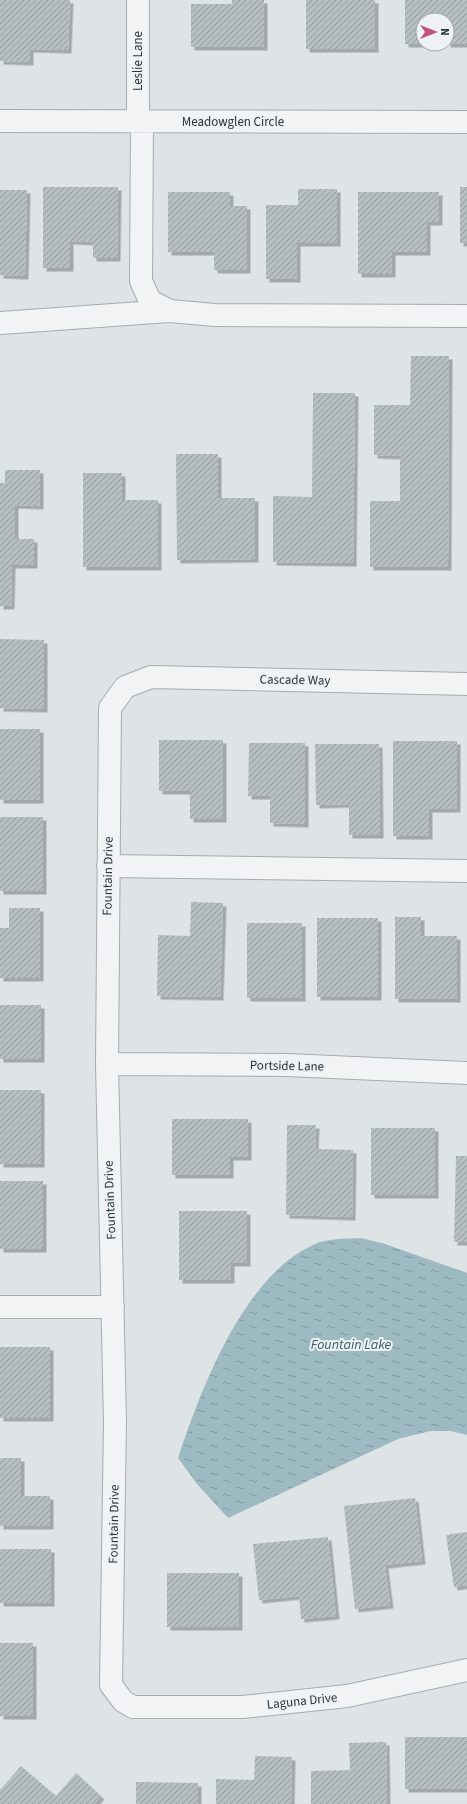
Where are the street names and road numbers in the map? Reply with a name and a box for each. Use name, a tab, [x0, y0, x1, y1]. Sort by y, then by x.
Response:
street label: Leslie Lane	[129, 31, 147, 91]
street label: Meadowglen Circle	[182, 113, 284, 131]
street label: Cascade Way	[260, 670, 330, 690]
street label: Fountain Drive	[98, 836, 118, 916]
street label: Portside Lane	[250, 1056, 324, 1076]
street label: Fountain Drive	[100, 1160, 120, 1240]
street label: Fountain Drive	[104, 1484, 124, 1564]
street label: Laguna Drive	[266, 1688, 338, 1714]

